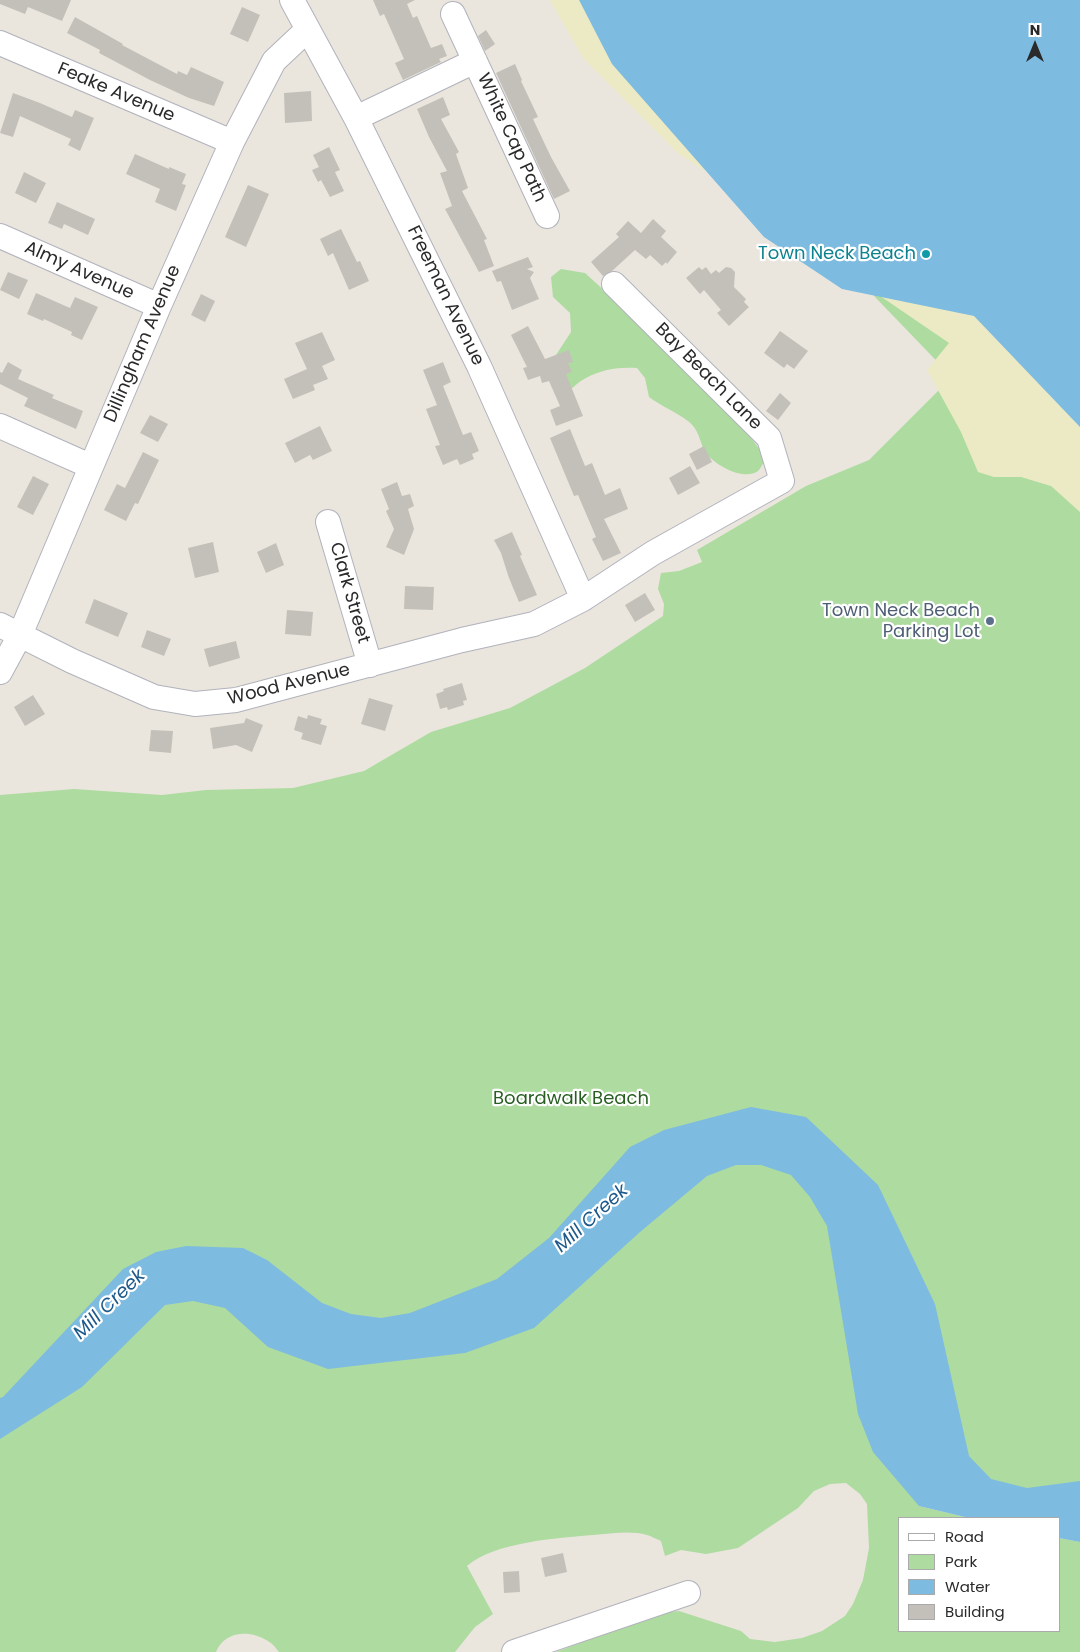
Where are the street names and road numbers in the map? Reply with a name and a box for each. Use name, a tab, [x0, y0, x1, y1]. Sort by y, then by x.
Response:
street label: Feake Avenue	[54, 59, 178, 127]
street label: White Cap Path	[472, 70, 550, 206]
street label: Freeman Avenue	[402, 223, 488, 369]
street label: Almy Avenue	[21, 237, 137, 305]
street label: Dillingham Avenue	[100, 262, 186, 426]
street label: Bay Beach Lane	[650, 319, 766, 435]
street label: Clark Street	[324, 540, 374, 646]
street label: Wood Avenue	[226, 659, 352, 711]

